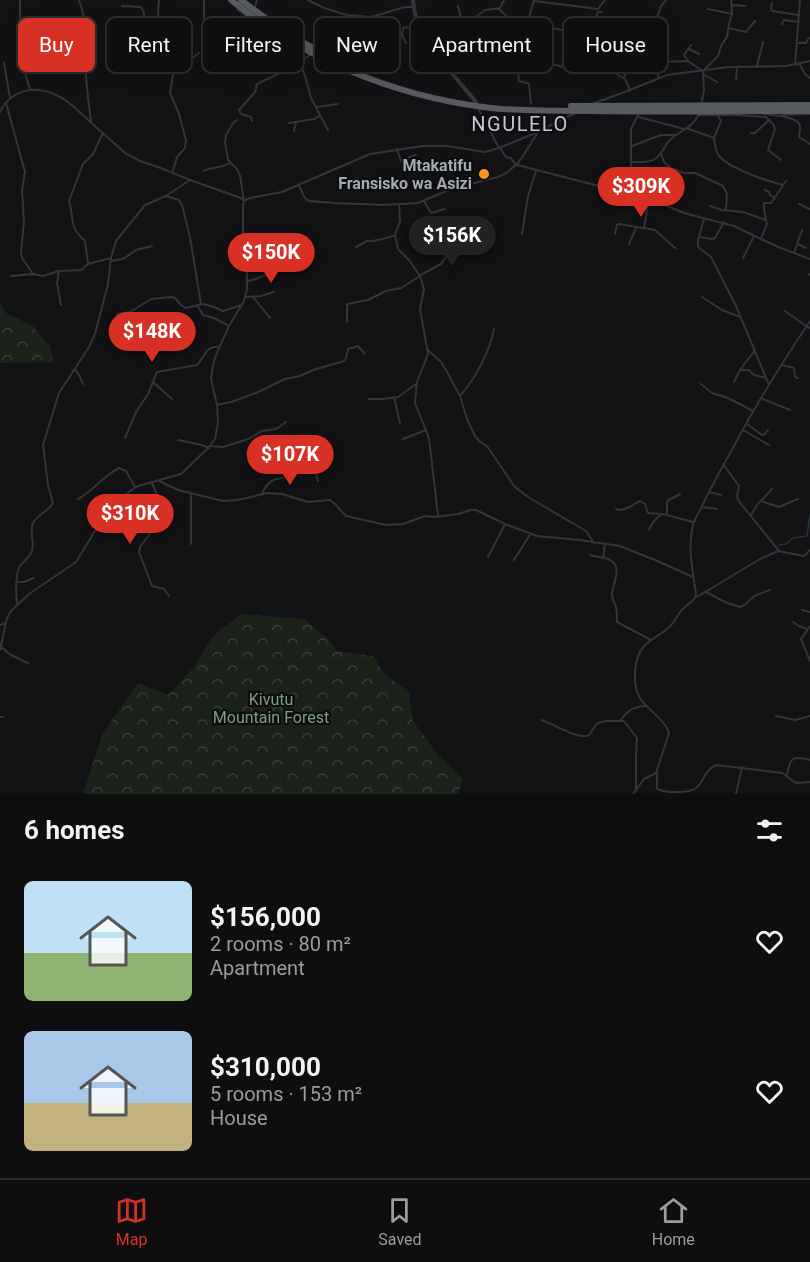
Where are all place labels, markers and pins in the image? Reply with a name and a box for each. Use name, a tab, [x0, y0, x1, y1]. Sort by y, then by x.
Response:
place label: Mtakatifu Fransisko wa Asizi	[338, 156, 472, 193]
marker: Mtakatifu Fransisko wa Asizi	[477, 167, 491, 181]
pin: $309K	[599, 167, 683, 218]
pin: $156K	[410, 216, 494, 267]
pin: $150K	[229, 233, 313, 284]
pin: $148K	[110, 312, 194, 363]
pin: $107K	[248, 435, 332, 486]
pin: $310K	[88, 494, 172, 545]

